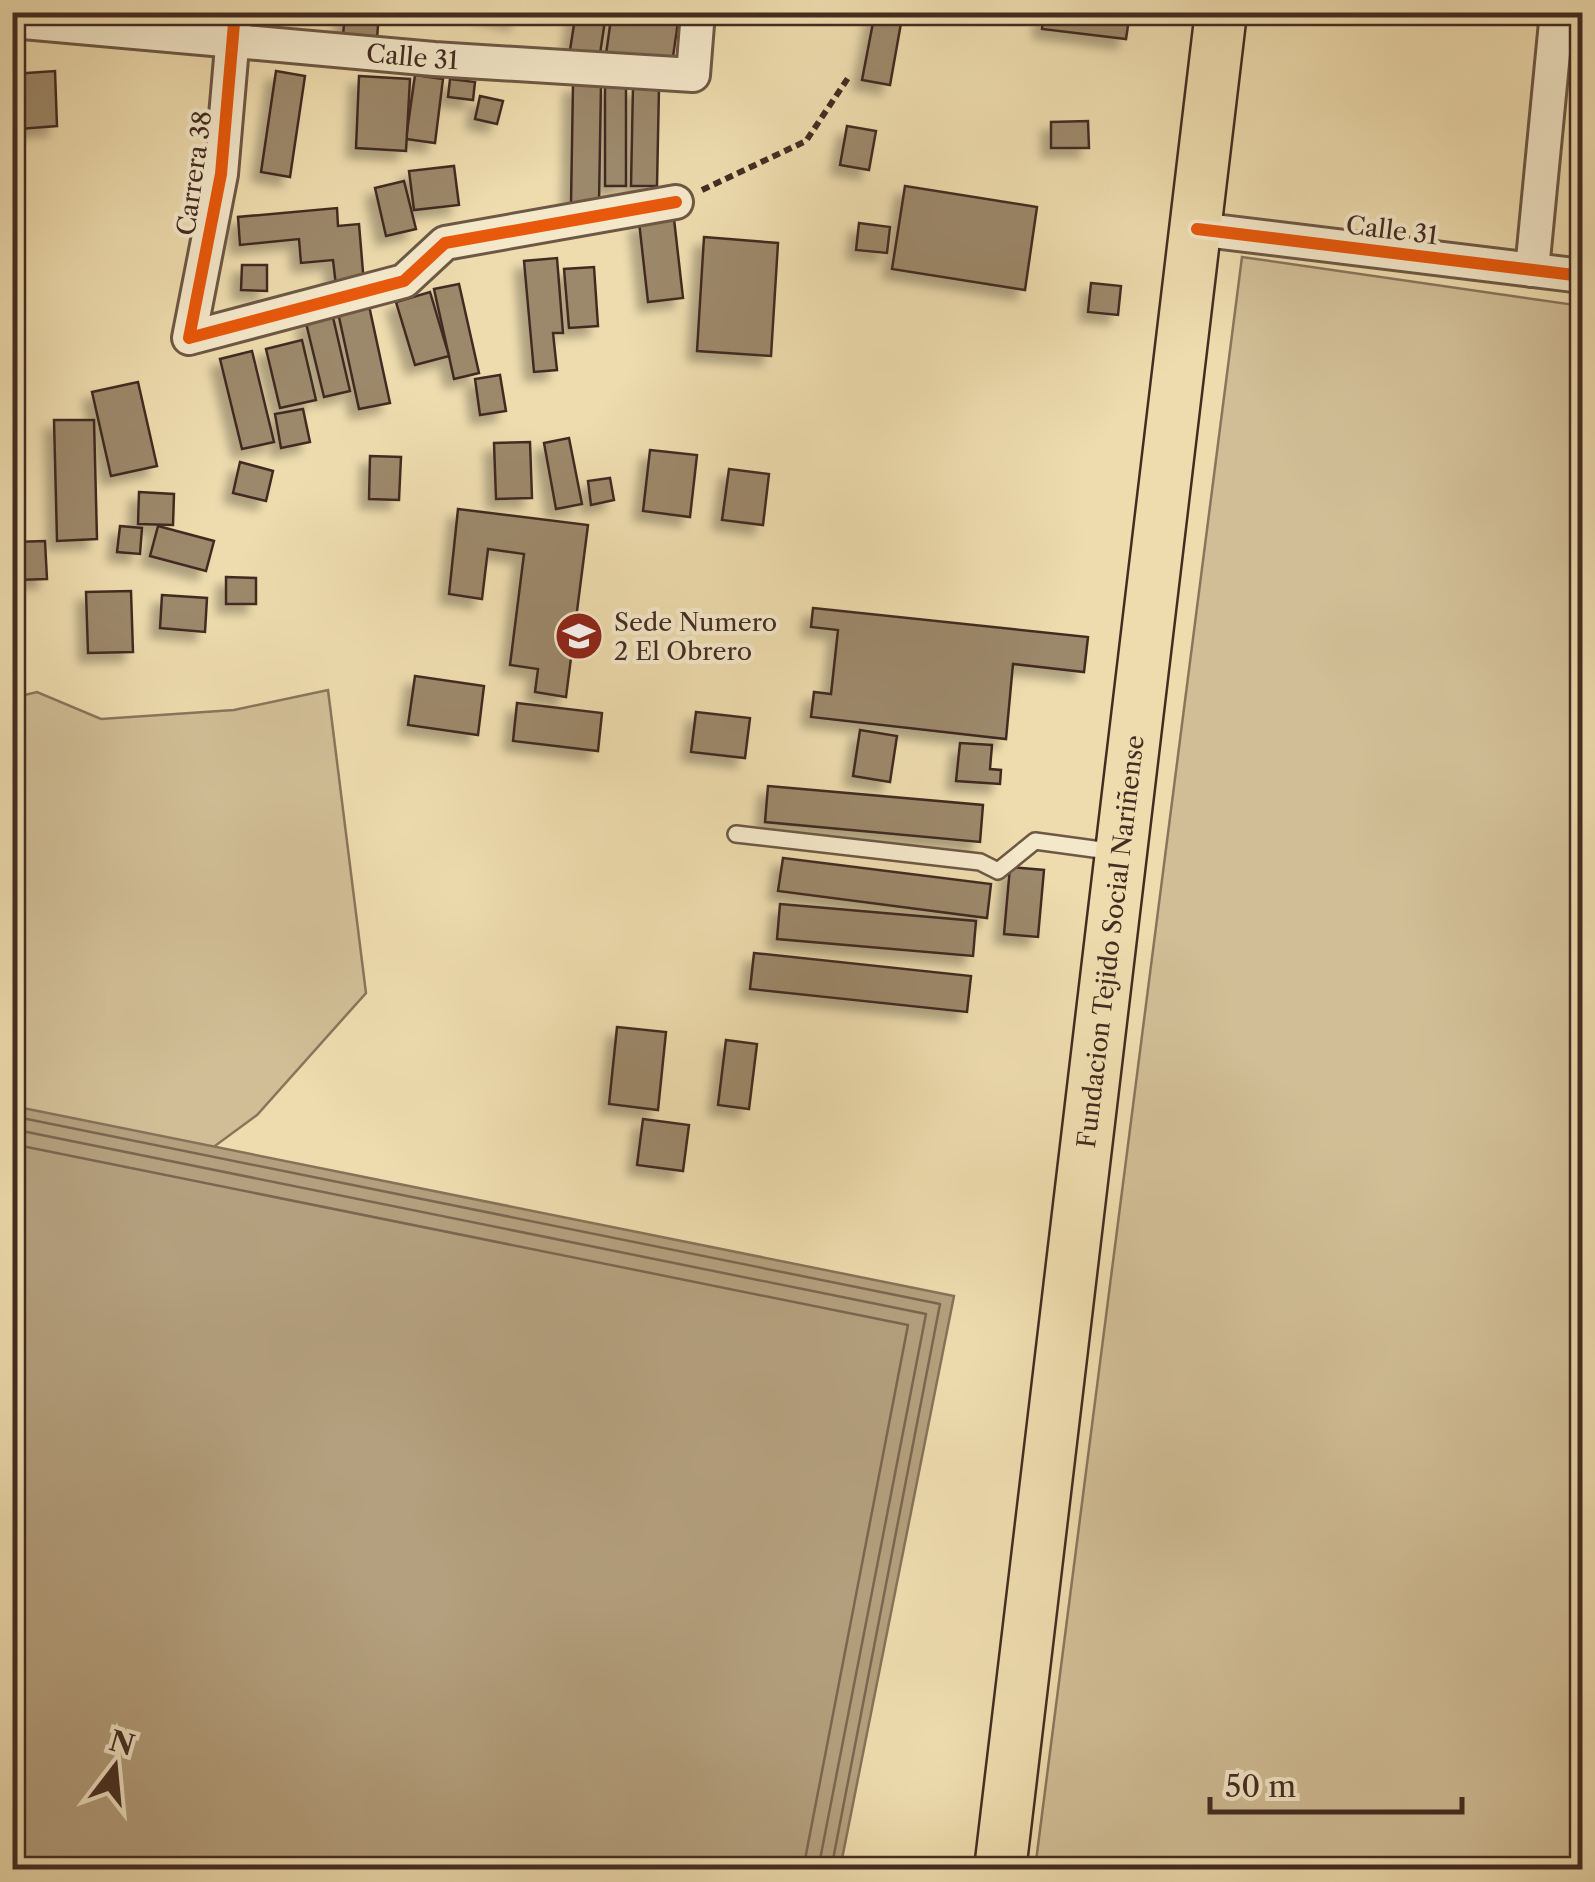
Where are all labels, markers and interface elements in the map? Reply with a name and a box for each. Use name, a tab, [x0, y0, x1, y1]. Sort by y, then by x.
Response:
street label: Calle 31	[365, 38, 460, 77]
street label: Carrera 38	[170, 109, 219, 237]
street label: Calle 31	[1344, 209, 1440, 252]
place label: Sede Numero 2 El Obrero	[614, 607, 777, 667]
school or university icon: Sede Numero 2 El Obrero	[553, 610, 605, 662]
street label: Fundacion Tejido Social Nariñense	[1071, 733, 1151, 1150]
north arrow	[65, 1717, 165, 1817]
text: N	[106, 1723, 138, 1763]
scale bar	[1210, 1752, 1462, 1814]
text: 50 m	[1225, 1768, 1296, 1805]

